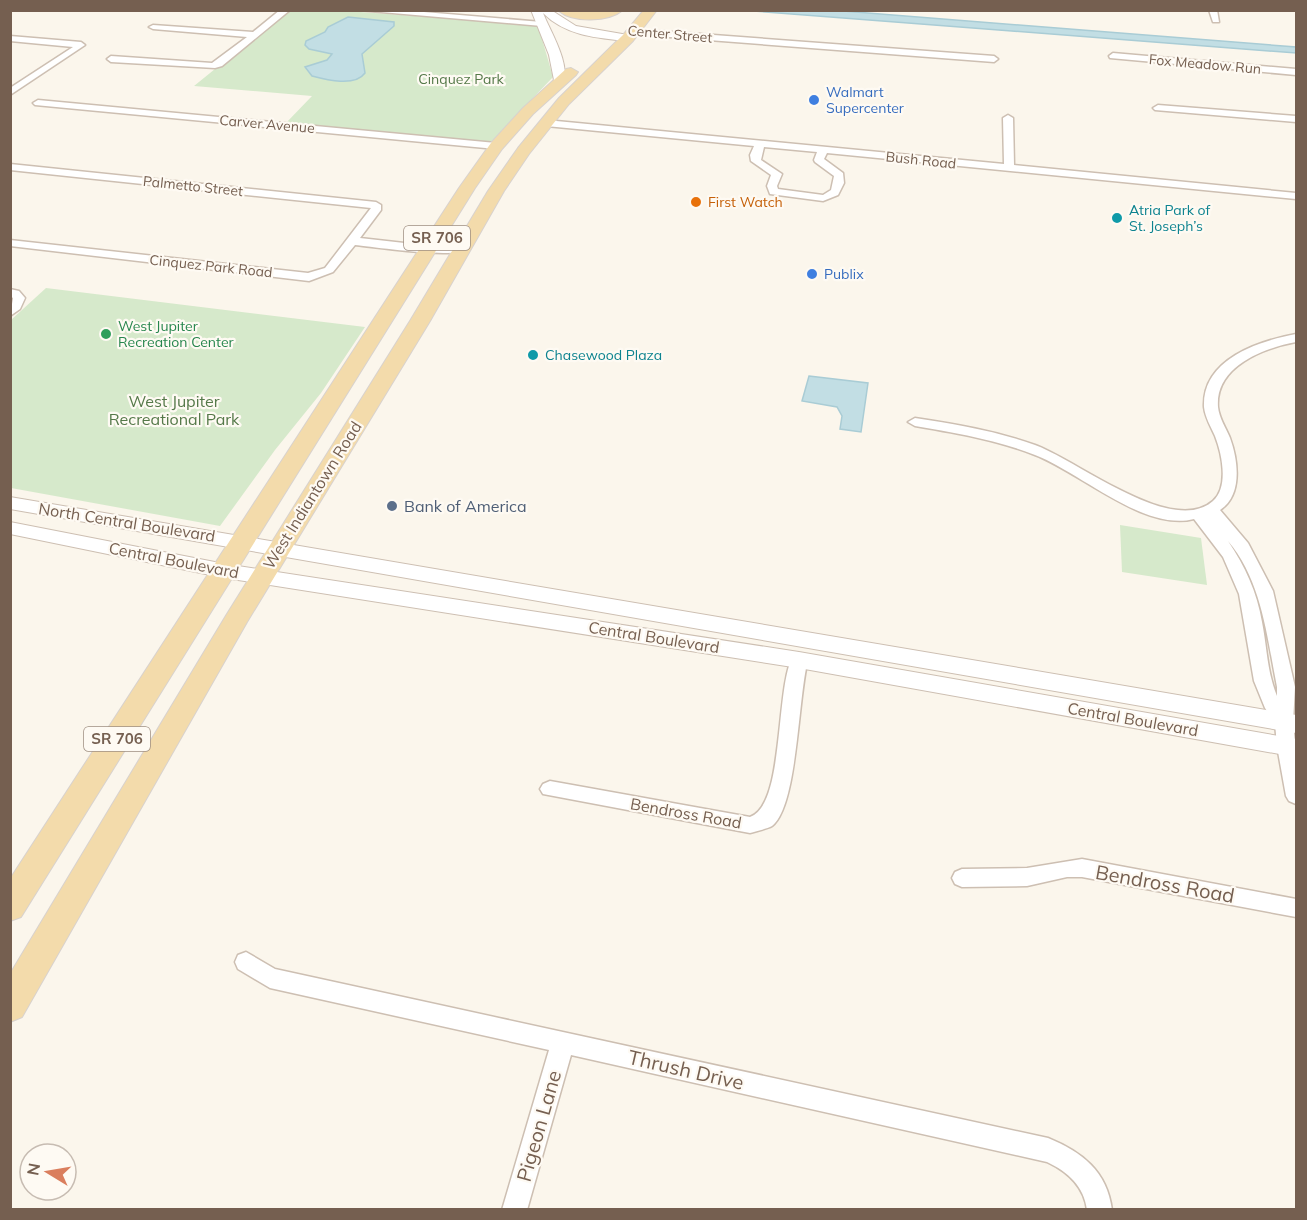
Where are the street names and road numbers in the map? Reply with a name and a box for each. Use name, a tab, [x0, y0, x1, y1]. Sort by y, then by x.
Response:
street label: Center Street	[627, 21, 713, 47]
street label: Fox Meadow Run	[1148, 50, 1262, 78]
street label: Carver Avenue	[219, 111, 315, 137]
street label: Bush Road	[885, 147, 957, 173]
street label: Palmetto Street	[142, 172, 244, 200]
road number: SR 706	[404, 226, 470, 250]
street label: Cinquez Park Road	[149, 251, 273, 281]
street label: West Indiantown Road	[258, 417, 366, 573]
street label: North Central Boulevard	[37, 498, 217, 546]
street label: Central Boulevard	[107, 538, 241, 582]
street label: Central Boulevard	[587, 617, 721, 657]
street label: Central Boulevard	[1066, 698, 1200, 740]
road number: SR 706	[84, 727, 150, 751]
street label: Bendross Road	[629, 793, 743, 833]
street label: Bendross Road	[1094, 859, 1237, 908]
street label: Thrush Drive	[626, 1044, 746, 1095]
street label: Pigeon Lane	[511, 1067, 566, 1184]

